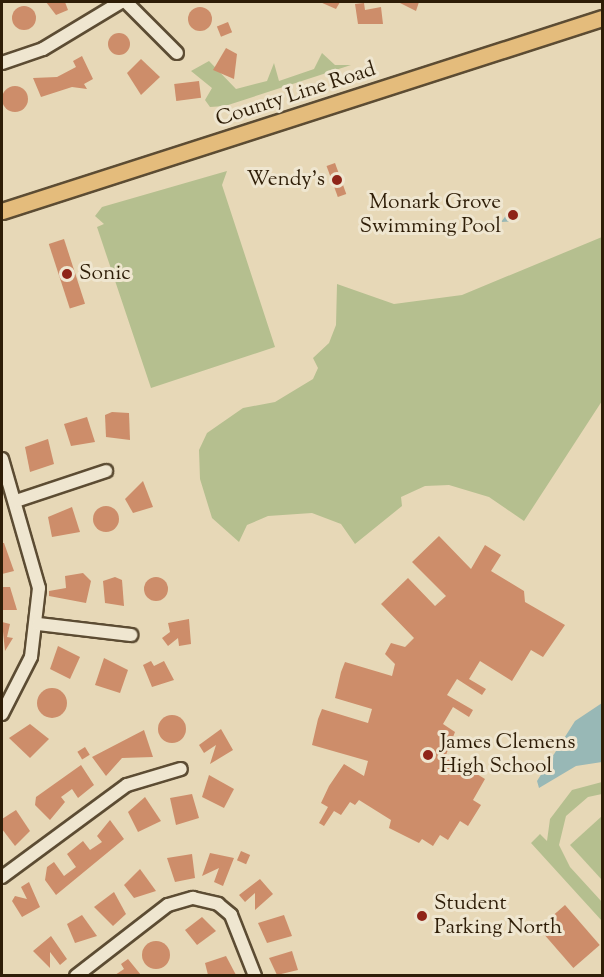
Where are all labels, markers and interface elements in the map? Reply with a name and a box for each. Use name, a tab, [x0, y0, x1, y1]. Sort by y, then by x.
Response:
street label: County Line Road	[213, 57, 379, 133]
place label: Wendy's	[246, 167, 325, 193]
marker: Wendy's	[330, 173, 344, 187]
place label: Monark Grove Swimming Pool	[360, 190, 501, 240]
marker: Monark Grove Swimming Pool	[506, 208, 520, 222]
place label: Sonic	[79, 261, 131, 287]
marker: Sonic	[60, 267, 74, 281]
place label: James Clemens High School	[440, 730, 575, 780]
marker: James Clemens High School	[421, 748, 435, 762]
place label: Student Parking North	[434, 891, 562, 941]
marker: Student Parking North	[415, 909, 429, 923]

